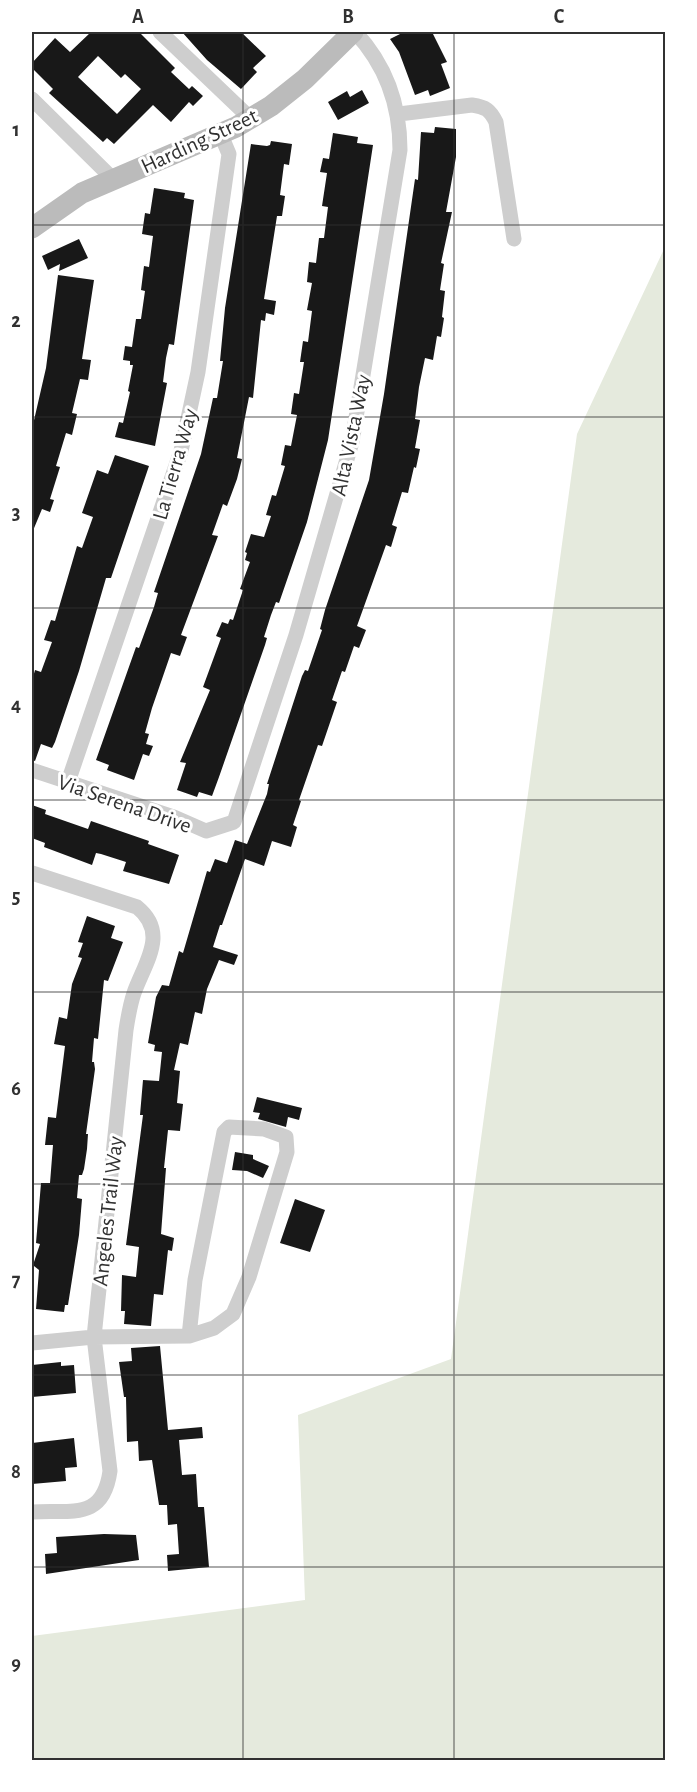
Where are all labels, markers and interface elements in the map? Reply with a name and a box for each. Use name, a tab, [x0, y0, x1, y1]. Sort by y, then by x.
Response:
text: A	[132, 7, 144, 27]
text: B	[342, 7, 354, 27]
text: C	[554, 7, 565, 27]
street label: Harding Street	[138, 104, 261, 177]
text: 1	[12, 120, 20, 140]
text: 2	[11, 311, 21, 331]
street label: Alta Vista Way	[327, 372, 375, 498]
street label: La Tierra Way	[149, 406, 202, 522]
text: 3	[12, 503, 20, 523]
text: 4	[11, 695, 21, 715]
street label: Via Serena Drive	[55, 771, 194, 837]
text: 5	[12, 887, 20, 907]
text: 6	[11, 1079, 21, 1099]
street label: Angeles Trail Way	[89, 1134, 127, 1287]
text: 7	[12, 1270, 21, 1290]
text: 8	[11, 1462, 21, 1482]
text: 9	[11, 1654, 21, 1674]

